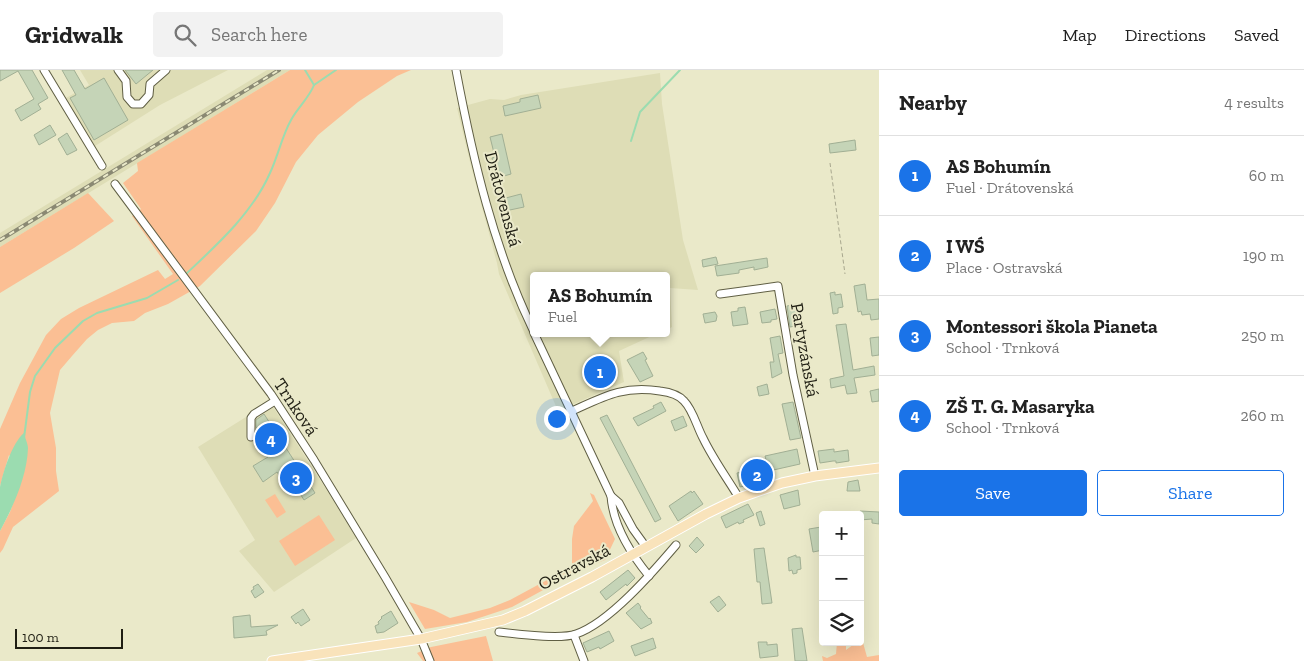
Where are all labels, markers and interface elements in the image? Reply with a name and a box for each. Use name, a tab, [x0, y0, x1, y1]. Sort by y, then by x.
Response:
search box	[153, 12, 503, 57]
text: Gridwalk	[25, 20, 123, 49]
icon: search	[171, 21, 199, 49]
text: Search here	[211, 23, 307, 46]
text: Map	[1062, 24, 1097, 46]
text: Directions	[1125, 24, 1206, 46]
text: Saved	[1234, 24, 1279, 46]
text: Nearby	[899, 90, 967, 115]
text: 4 results	[1224, 93, 1284, 112]
street label: Drátovenská	[480, 149, 526, 250]
text: AS Bohumín	[946, 155, 1051, 178]
text: 1	[912, 166, 918, 185]
text: 60 m	[1249, 166, 1284, 185]
text: Fuel · Drátovenská	[946, 178, 1074, 197]
text: I WŚ	[946, 235, 985, 258]
text: 2	[911, 246, 919, 265]
text: 190 m	[1243, 246, 1284, 265]
text: Place · Ostravská	[946, 258, 1063, 277]
popup	[530, 272, 670, 337]
text: AS Bohumín	[548, 284, 652, 307]
street label: Partyzánská	[786, 301, 824, 399]
text: Fuel	[548, 307, 577, 326]
text: Montessori škola Pianeta	[946, 315, 1158, 338]
text: 3	[911, 326, 919, 345]
text: 250 m	[1241, 326, 1284, 345]
text: School · Trnková	[946, 338, 1059, 357]
pin: 1	[584, 353, 616, 391]
street label: Trnková	[269, 374, 323, 440]
text: ZŠ T. G. Masaryka	[946, 395, 1095, 418]
your location	[544, 406, 570, 432]
text: 4	[910, 406, 920, 425]
text: 260 m	[1241, 406, 1284, 425]
text: School · Trnková	[946, 418, 1059, 437]
pin: 4	[255, 420, 287, 458]
pin: 2	[741, 456, 773, 494]
pin: 3	[280, 459, 312, 497]
button: Save	[899, 470, 1087, 516]
button: Share	[1097, 470, 1284, 516]
map controls	[819, 511, 864, 646]
button: +	[819, 511, 864, 556]
street label: Ostravská	[534, 539, 614, 595]
button: −	[819, 556, 864, 601]
button: layers	[819, 601, 864, 646]
scale bar	[15, 626, 122, 649]
text: 100 m	[22, 629, 59, 646]

